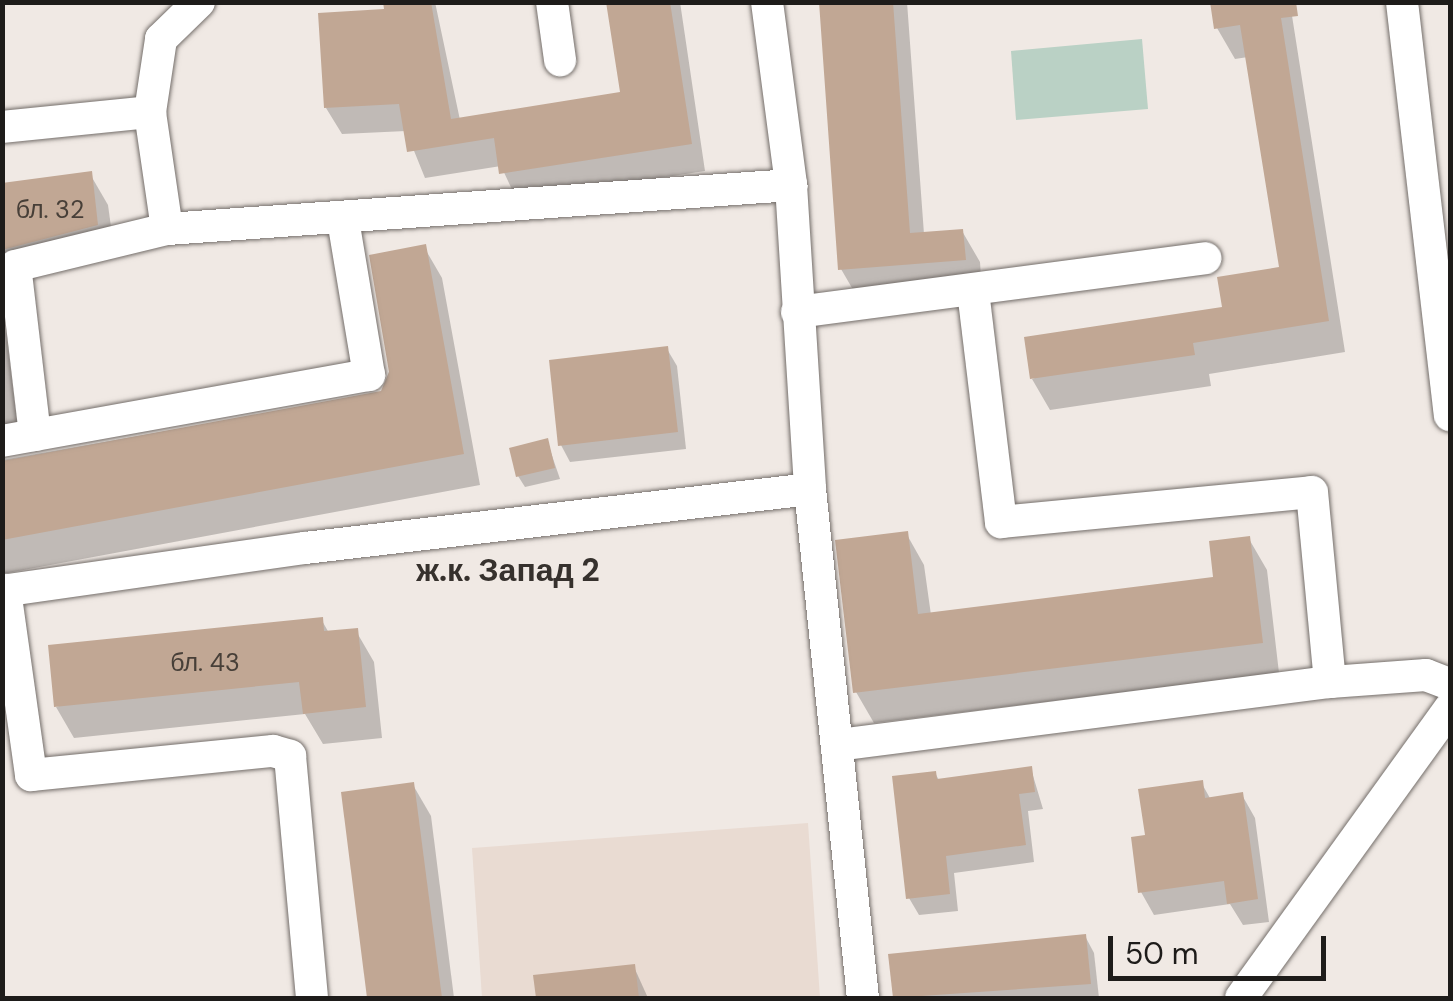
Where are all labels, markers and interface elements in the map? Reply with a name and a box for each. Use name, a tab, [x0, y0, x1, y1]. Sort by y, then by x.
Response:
house number: бл. 32	[16, 195, 84, 225]
district label: ж.к. Запад 2	[416, 551, 600, 589]
house number: бл. 43	[170, 648, 240, 678]
scale bar	[1113, 916, 1330, 978]
text: 50 m	[1125, 934, 1199, 973]

